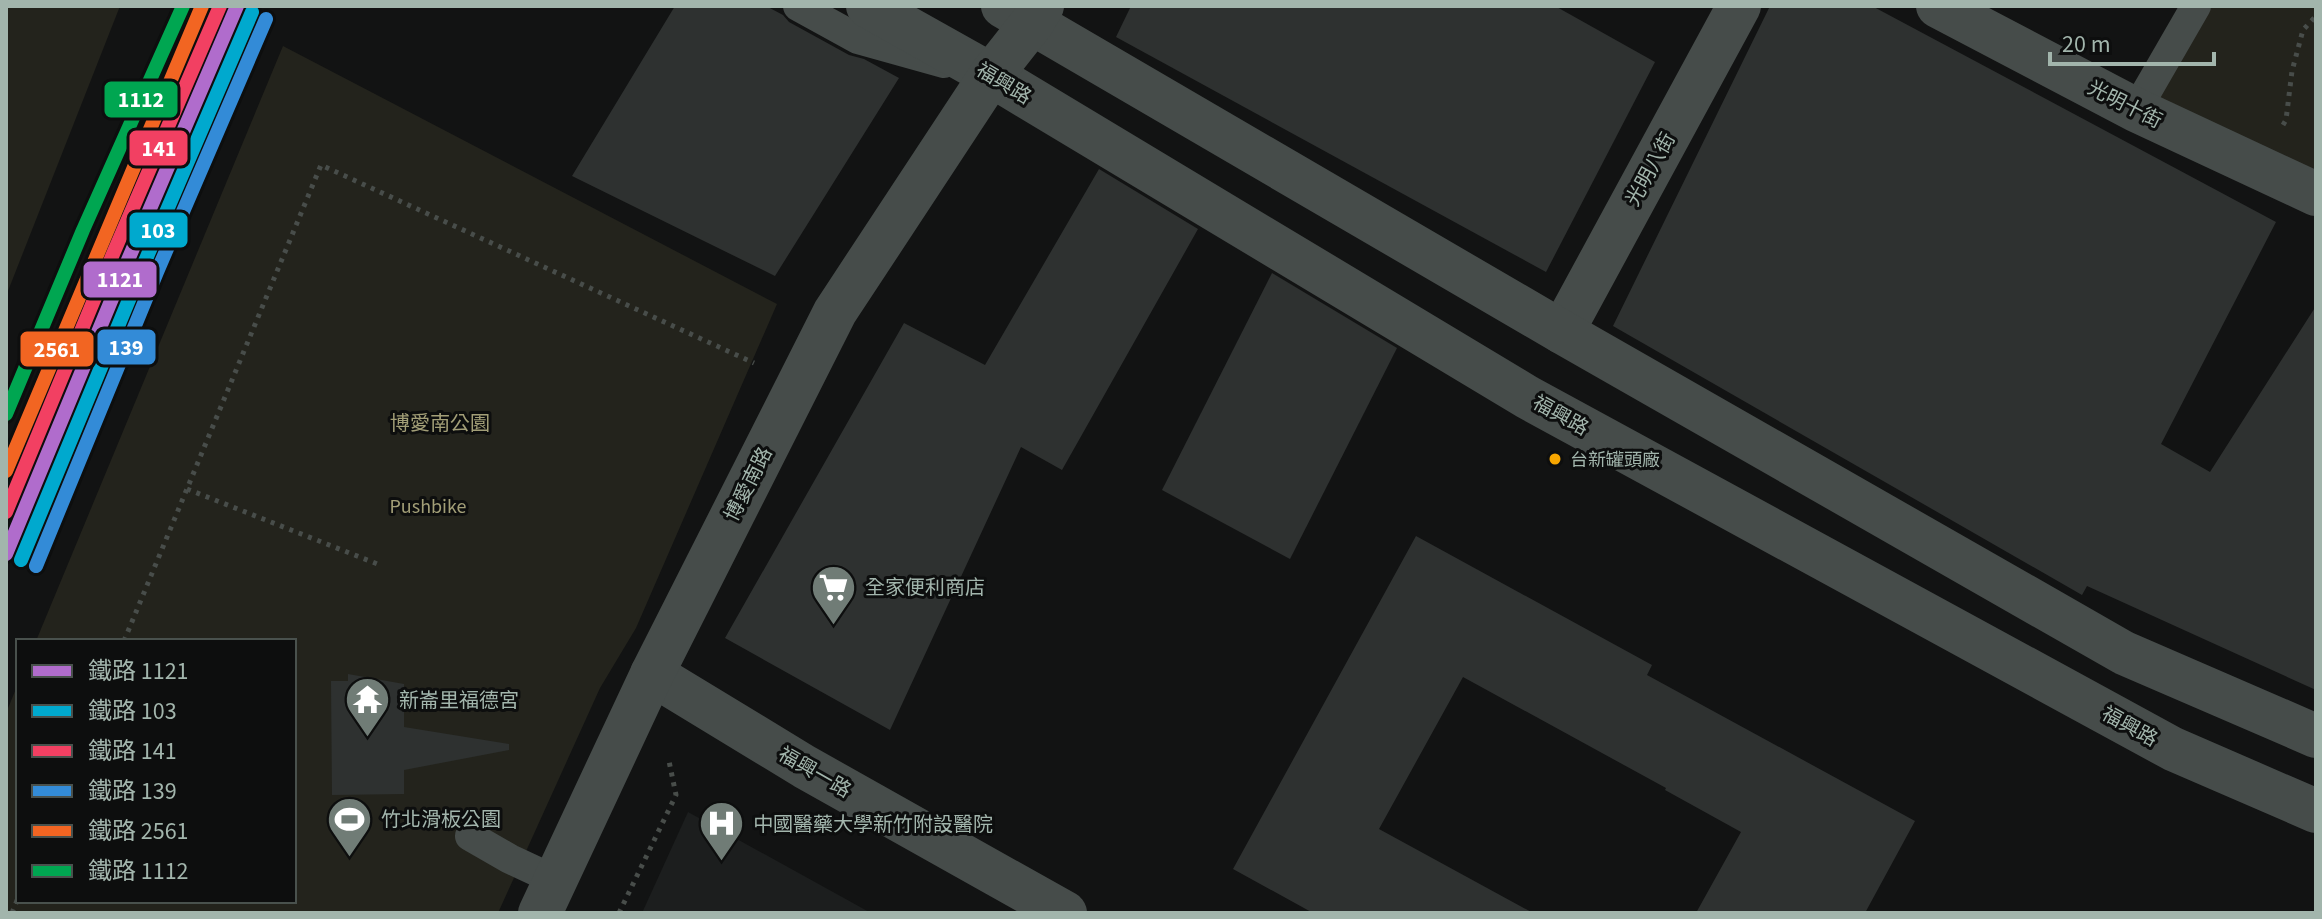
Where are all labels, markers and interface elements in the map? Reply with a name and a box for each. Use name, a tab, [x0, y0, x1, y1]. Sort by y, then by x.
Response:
scale bar	[2050, 16, 2214, 66]
text: 20 m	[2062, 27, 2111, 62]
street label: 福興路	[971, 56, 1036, 111]
street label: 光明十街	[2083, 74, 2167, 136]
line badge: 1112	[103, 80, 179, 119]
text: 1112	[118, 84, 164, 116]
street label: 光明八街	[1619, 128, 1683, 211]
line badge: 141	[128, 129, 189, 167]
text: 141	[142, 133, 176, 165]
line badge: 103	[128, 211, 189, 249]
text: 103	[141, 215, 175, 247]
line badge: 1121	[82, 260, 158, 299]
text: 1121	[97, 264, 143, 296]
line badge: 139	[96, 328, 157, 366]
line badge: 2561	[19, 330, 95, 368]
text: 139	[109, 332, 143, 364]
text: 2561	[34, 334, 80, 366]
street label: 福興路	[1527, 389, 1594, 443]
park label: 博愛南公園	[390, 410, 490, 438]
street label: 博愛南路	[718, 442, 780, 526]
place label: 台新罐頭廠	[1570, 448, 1660, 473]
marker: 台新罐頭廠	[1547, 451, 1563, 467]
park label: Pushbike	[390, 493, 467, 521]
supermarket icon: 全家便利商店	[810, 563, 858, 626]
place label: 全家便利商店	[865, 574, 985, 602]
legend	[16, 639, 296, 903]
text: 鐵路 1121	[88, 654, 189, 689]
temple icon: 新崙里福德宮	[344, 676, 392, 739]
place label: 新崙里福德宮	[399, 687, 519, 715]
text: 鐵路 103	[88, 694, 177, 729]
street label: 福興路	[2096, 700, 2163, 754]
text: 鐵路 141	[88, 734, 177, 769]
street label: 福興一路	[773, 741, 856, 805]
text: 鐵路 139	[88, 774, 177, 809]
sports icon: 竹北滑板公園	[326, 795, 374, 858]
hospital icon: 中國醫藥大學新竹附設醫院	[698, 800, 746, 863]
place label: 竹北滑板公園	[381, 806, 501, 834]
place label: 中國醫藥大學新竹附設醫院	[753, 811, 993, 839]
text: 鐵路 2561	[88, 814, 189, 849]
text: 鐵路 1112	[88, 854, 189, 889]

